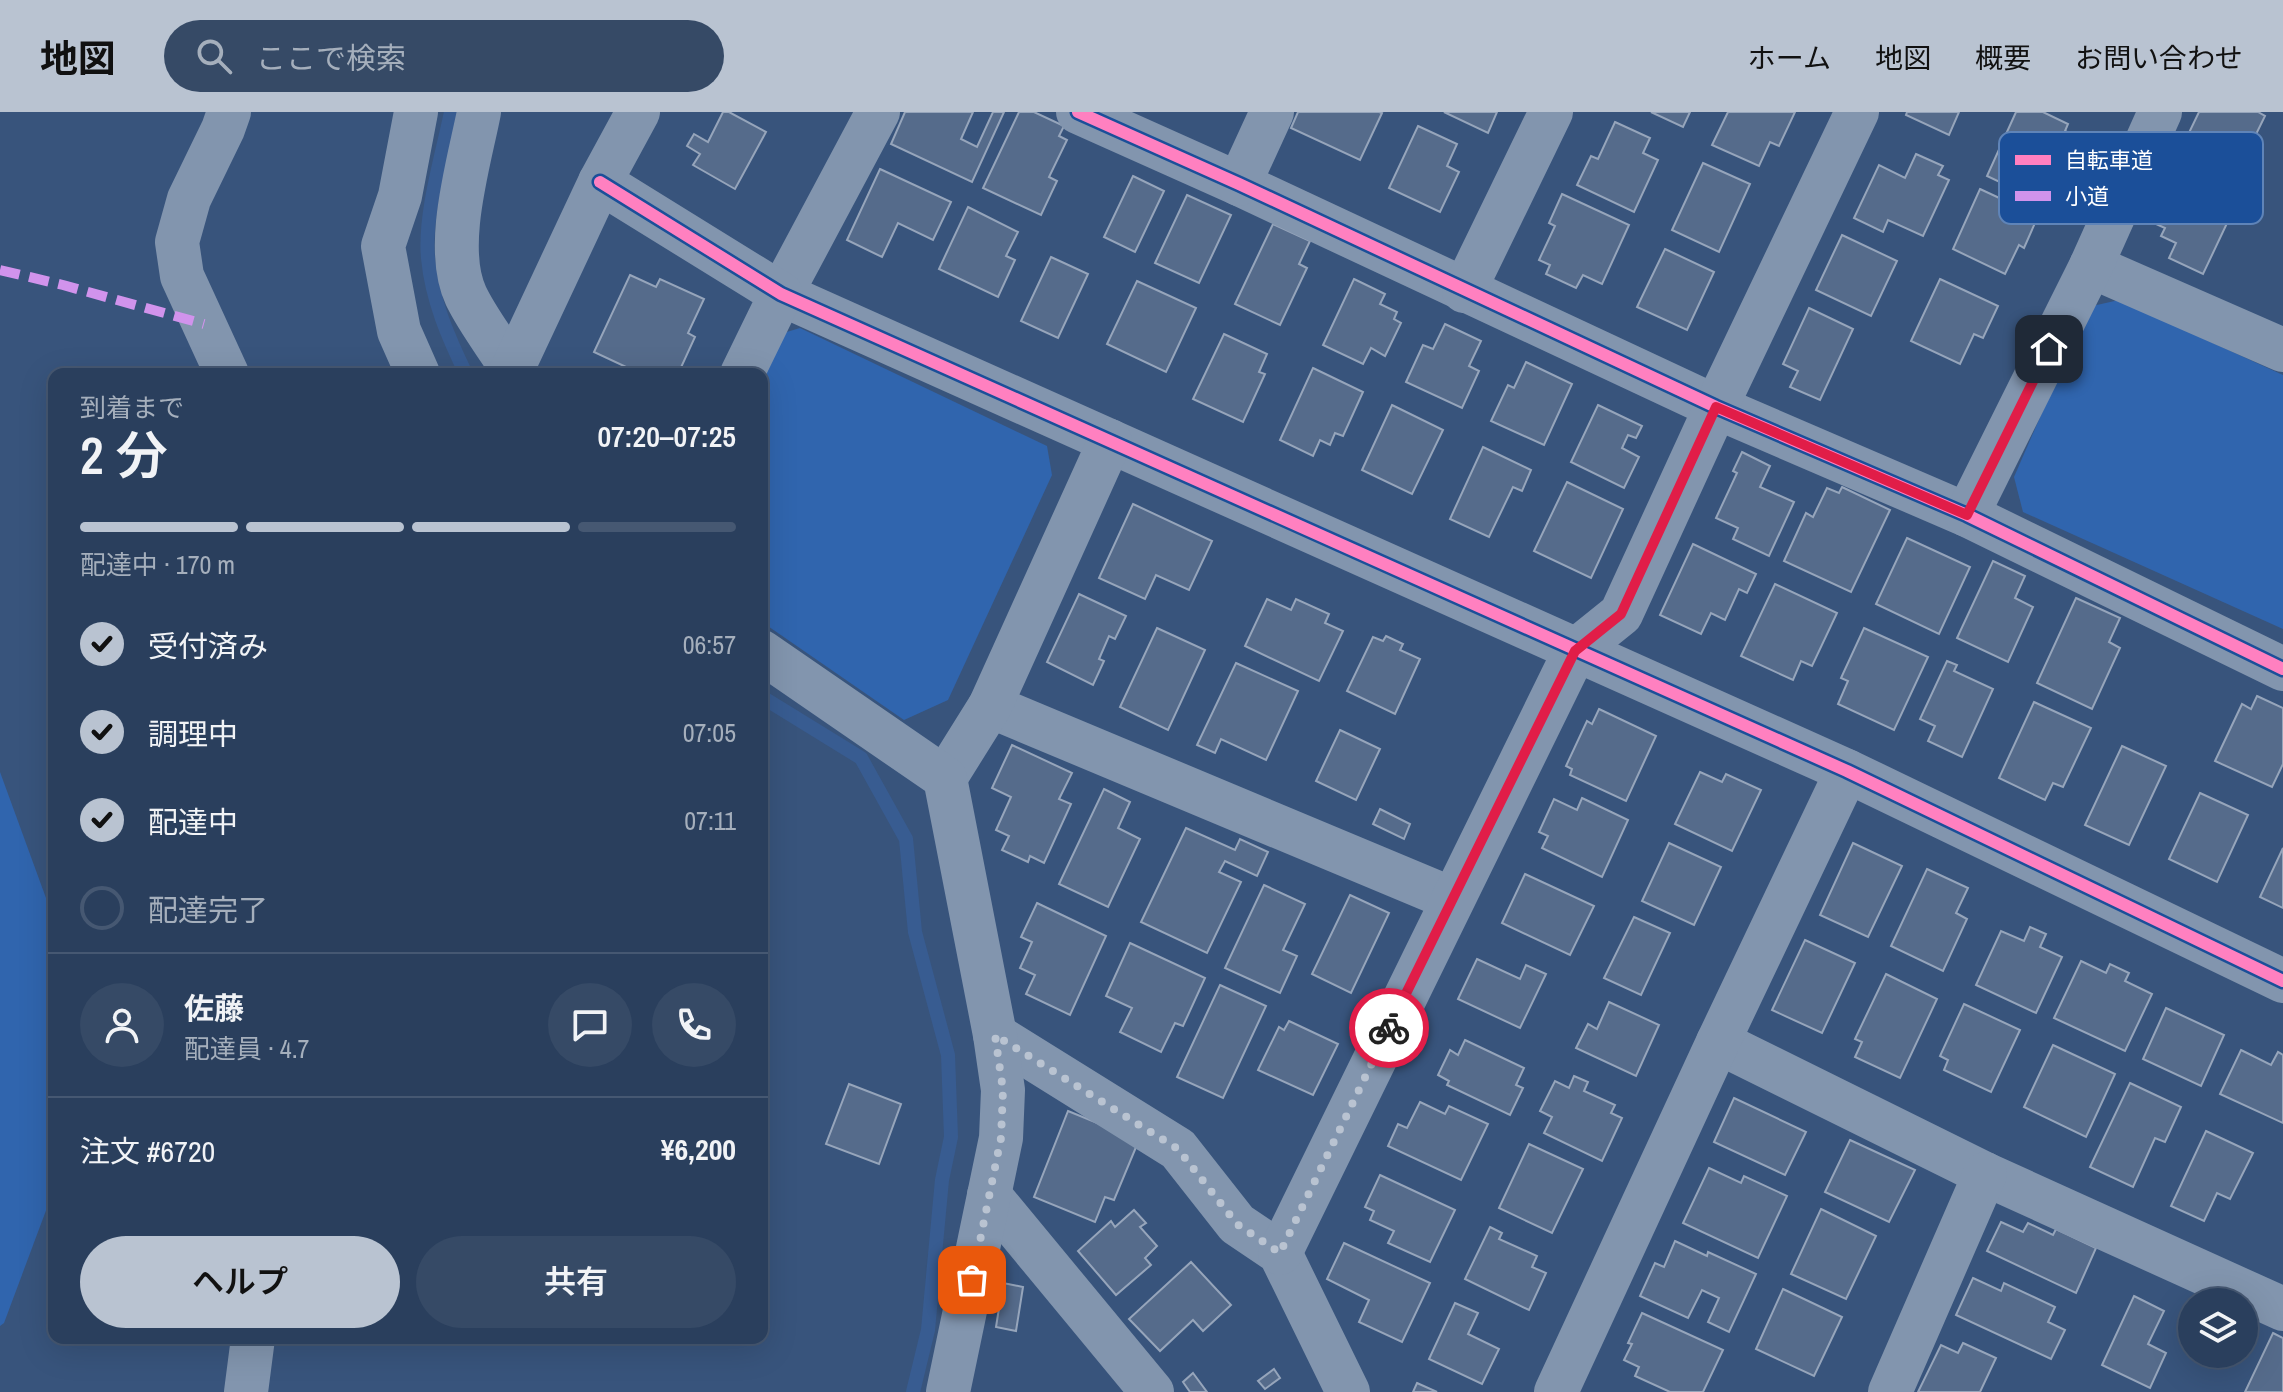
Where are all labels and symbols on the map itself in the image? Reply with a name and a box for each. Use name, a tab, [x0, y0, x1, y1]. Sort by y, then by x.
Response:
legend	[1999, 132, 2263, 224]
text: 自転車道	[2065, 145, 2153, 175]
text: 小道	[2065, 181, 2109, 211]
pin	[2015, 315, 2083, 383]
courier	[1349, 988, 1429, 1068]
pin	[938, 1246, 1006, 1314]

